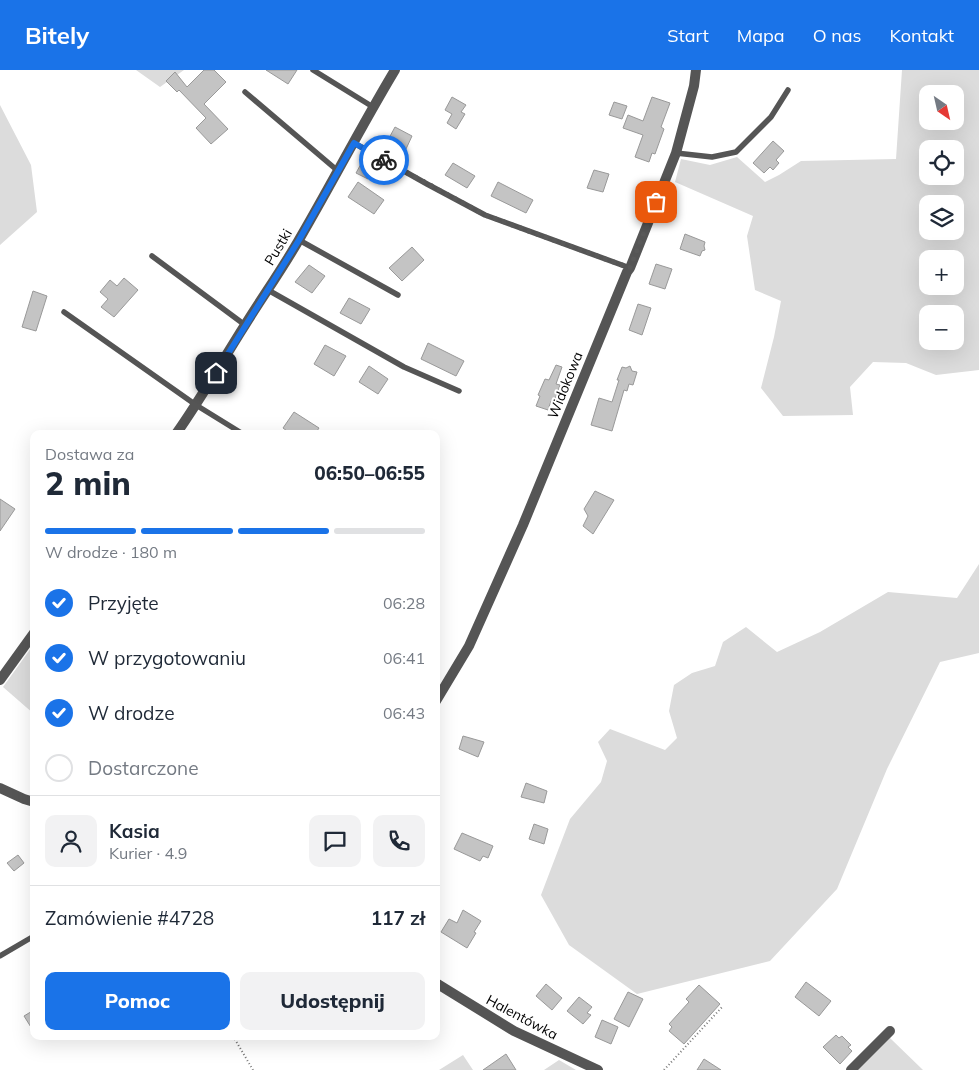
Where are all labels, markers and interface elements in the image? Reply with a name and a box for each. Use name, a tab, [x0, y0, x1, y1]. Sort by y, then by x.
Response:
text: Bitely	[25, 20, 89, 50]
text: Start	[667, 24, 709, 47]
text: Mapa	[737, 24, 785, 47]
text: O nas	[813, 24, 862, 47]
text: Kontakt	[890, 24, 954, 47]
north arrow	[919, 85, 964, 130]
map controls	[919, 85, 964, 350]
courier	[359, 135, 409, 185]
button: locate	[919, 140, 964, 185]
icon: bike	[370, 146, 398, 174]
pin	[635, 181, 677, 223]
icon: bag	[642, 188, 670, 216]
button: layers	[919, 195, 964, 240]
street label: Pustki	[260, 225, 296, 269]
button: +	[919, 250, 964, 295]
button: −	[919, 305, 964, 350]
street label: Widokowa	[543, 349, 587, 421]
pin	[195, 352, 237, 394]
icon: home	[202, 359, 230, 387]
text: Dostawa za	[45, 444, 134, 464]
text: 06:50–06:55	[314, 461, 425, 485]
text: 2 min	[45, 463, 131, 503]
text: W drodze · 180 m	[45, 542, 177, 562]
icon: check	[45, 589, 73, 617]
text: Przyjęte	[88, 591, 159, 615]
text: 06:28	[383, 593, 425, 613]
icon: check	[45, 644, 73, 672]
text: W przygotowaniu	[88, 646, 246, 670]
text: 06:41	[383, 648, 425, 668]
icon: check	[45, 699, 73, 727]
text: W drodze	[88, 701, 175, 725]
text: 06:43	[383, 703, 425, 723]
text: Dostarczone	[88, 756, 199, 780]
button: person	[45, 815, 97, 867]
button: chat	[309, 815, 361, 867]
button: phone	[373, 815, 425, 867]
text: Kasia	[109, 819, 160, 843]
text: Kurier · 4.9	[109, 843, 187, 863]
text: Zamówienie #4728	[45, 906, 214, 930]
text: 117 zł	[371, 906, 425, 930]
button: Pomoc	[45, 972, 230, 1030]
button: Udostępnij	[240, 972, 425, 1030]
street label: Halentówka	[483, 991, 561, 1043]

